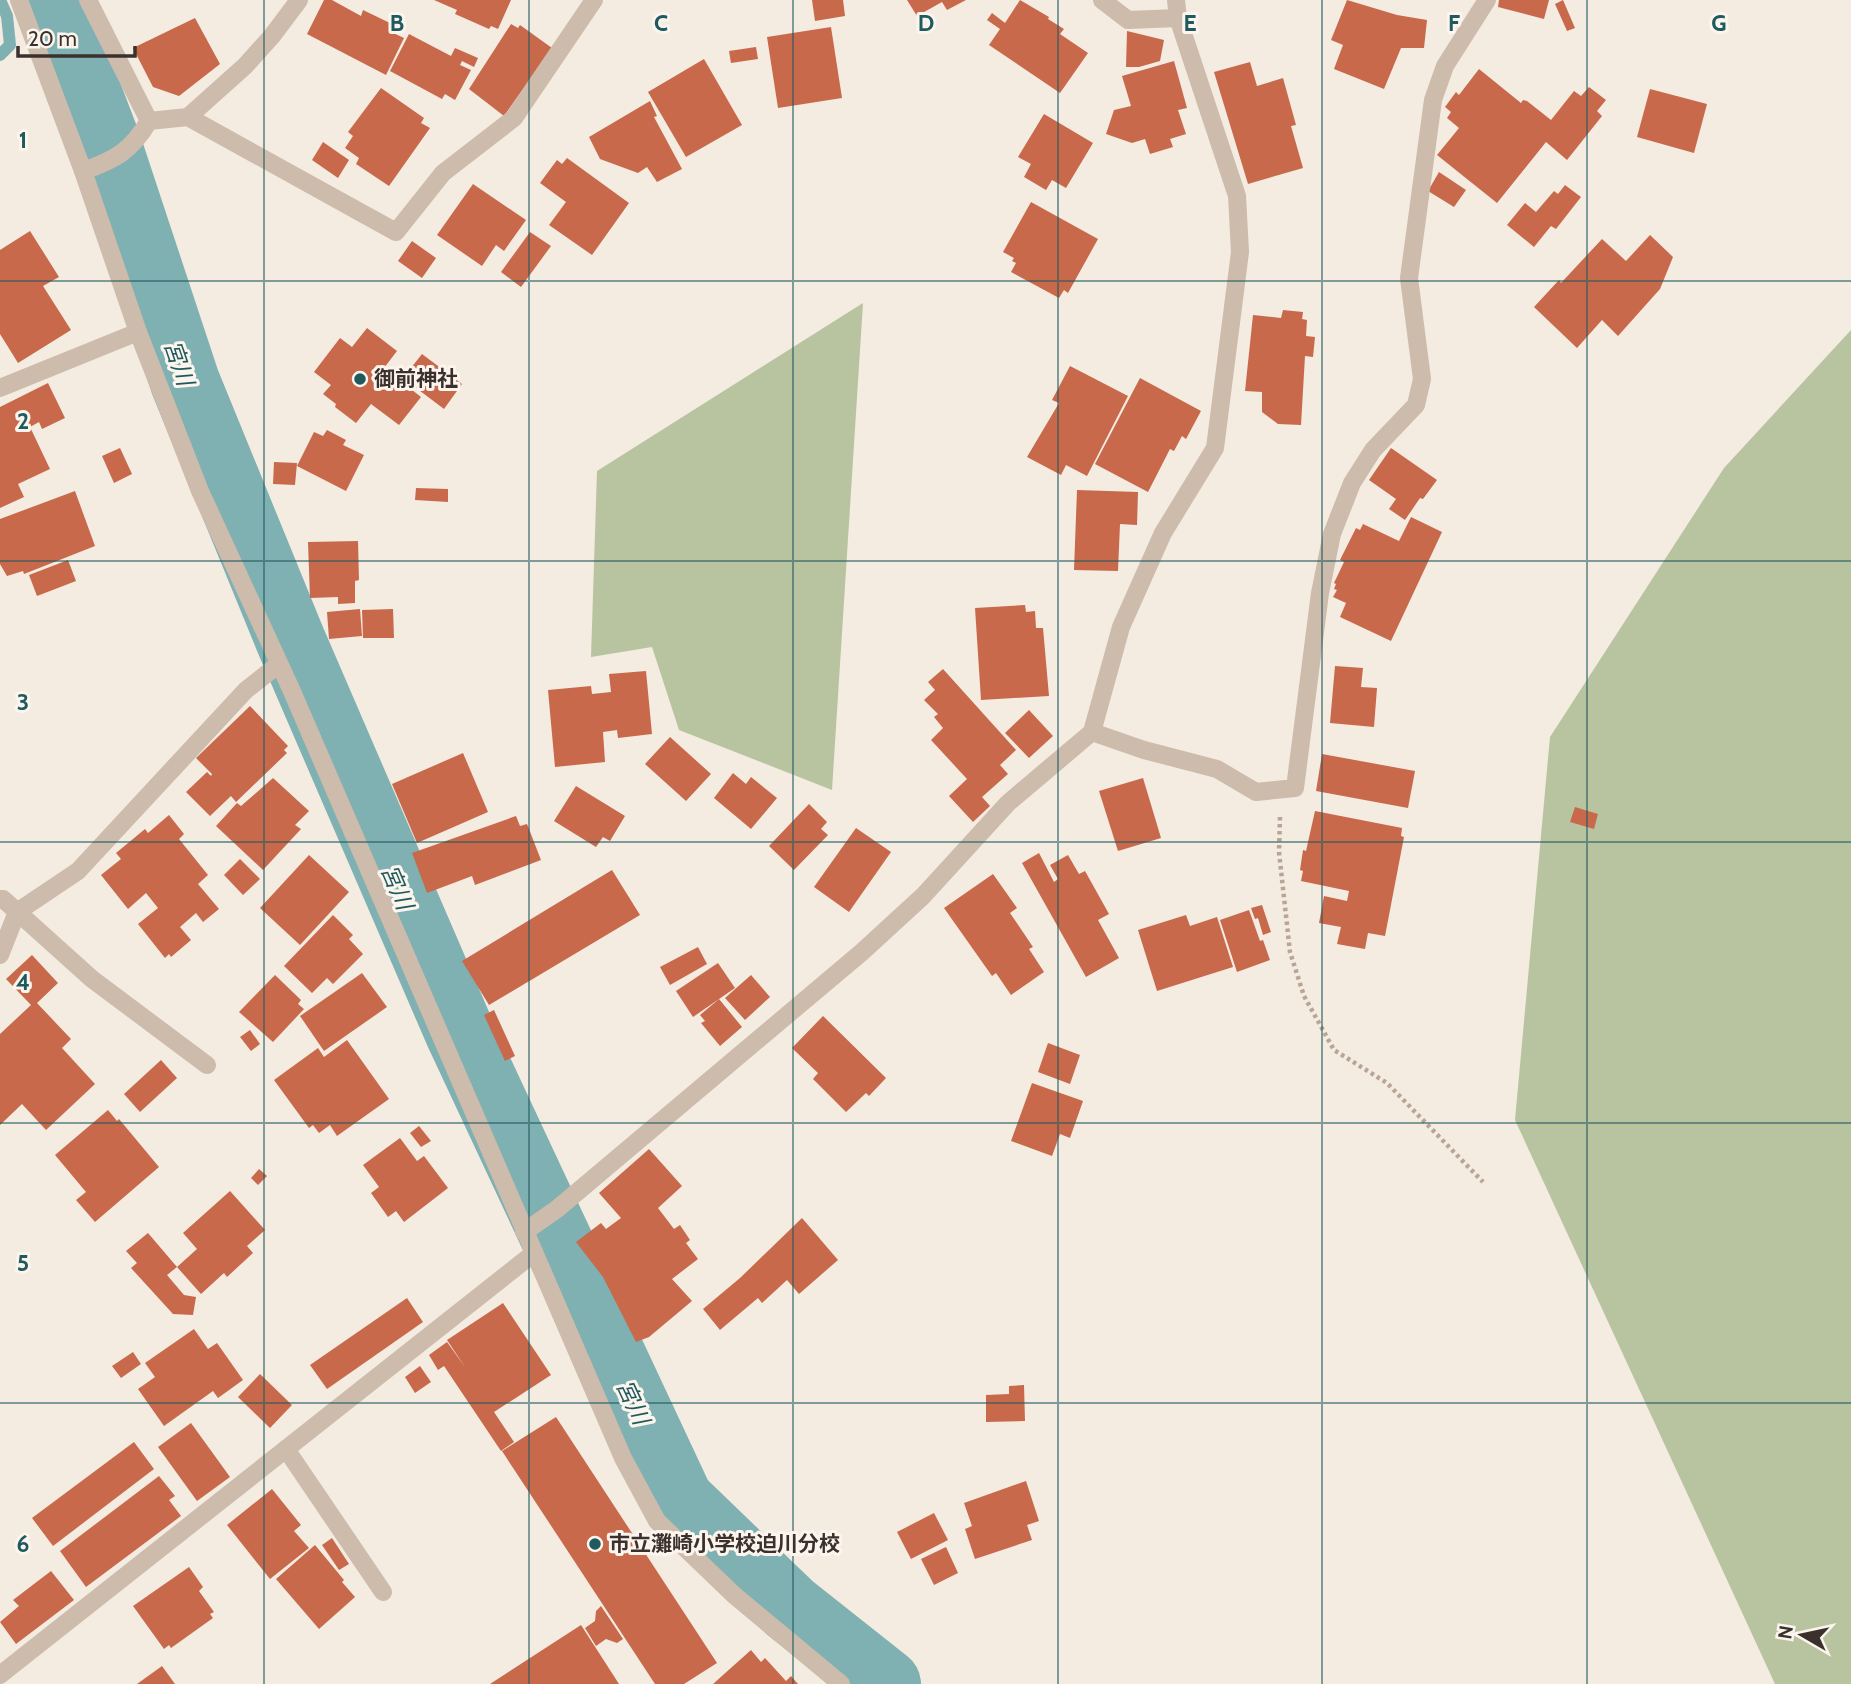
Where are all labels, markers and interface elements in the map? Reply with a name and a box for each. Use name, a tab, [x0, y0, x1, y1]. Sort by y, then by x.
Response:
text: B	[390, 9, 404, 37]
text: C	[654, 9, 668, 37]
text: D	[918, 9, 934, 37]
text: E	[1183, 9, 1197, 37]
text: F	[1448, 9, 1460, 37]
text: G	[1711, 9, 1727, 37]
scale bar	[18, 14, 135, 58]
text: 20 m	[28, 26, 77, 51]
text: 1	[19, 126, 27, 154]
water label: 宮川	[158, 337, 201, 392]
place label: 御前神社	[374, 366, 458, 391]
marker: 御前神社	[352, 371, 368, 387]
text: 2	[17, 407, 29, 435]
text: 3	[17, 688, 29, 716]
water label: 宮川	[375, 860, 420, 916]
text: 4	[16, 968, 30, 996]
text: 5	[17, 1249, 29, 1277]
water label: 宮川	[611, 1375, 657, 1431]
text: 6	[17, 1530, 29, 1558]
place label: 市立灘崎小学校迫川分校	[609, 1531, 840, 1556]
marker: 市立灘崎小学校迫川分校	[587, 1536, 603, 1552]
north arrow	[1767, 1600, 1837, 1670]
text: N	[1773, 1624, 1798, 1641]

